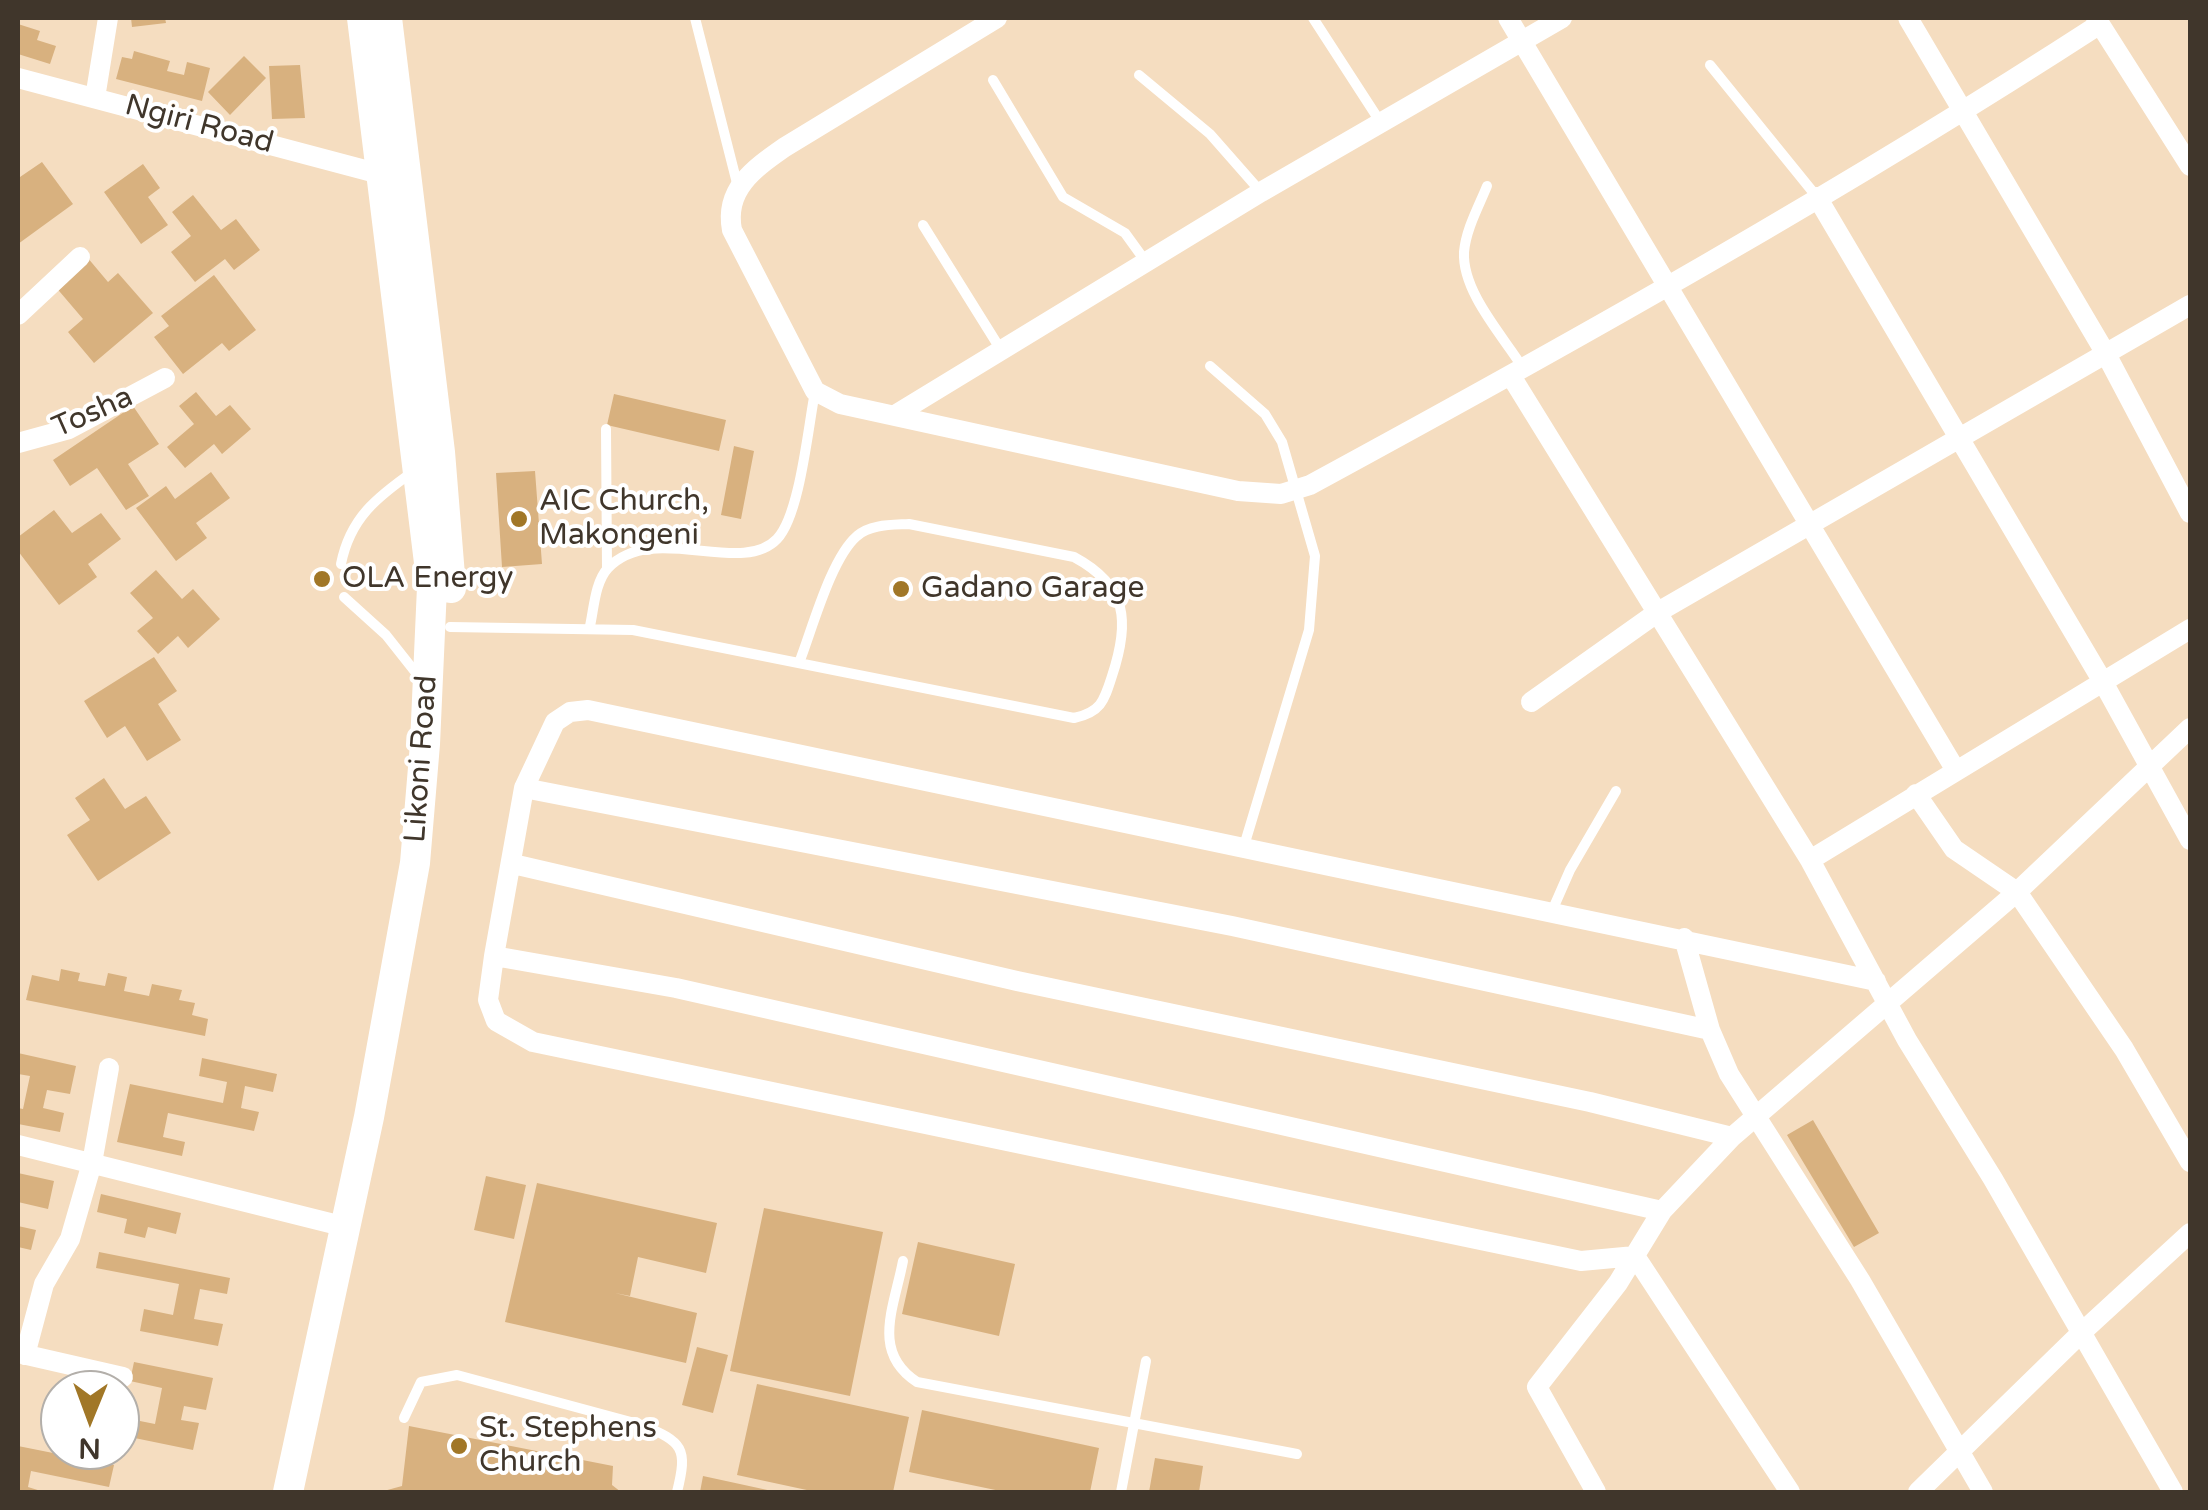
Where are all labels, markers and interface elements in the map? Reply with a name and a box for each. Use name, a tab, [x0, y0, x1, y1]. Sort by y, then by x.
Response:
street label: Ngiri Road	[121, 88, 277, 162]
street label: Tosha	[47, 379, 139, 447]
place label: AIC Church, Makongeni	[539, 484, 709, 554]
marker: AIC Church, Makongeni	[508, 508, 530, 530]
place label: OLA Energy	[342, 561, 513, 597]
marker: OLA Energy	[311, 568, 333, 590]
place label: Gadano Garage	[921, 571, 1144, 607]
marker: Gadano Garage	[890, 578, 912, 600]
street label: Likoni Road	[398, 674, 446, 844]
north arrow	[40, 1370, 140, 1470]
place label: St. Stephens Church	[479, 1411, 657, 1482]
text: N	[78, 1431, 101, 1465]
marker: St. Stephens Church	[448, 1435, 470, 1457]

